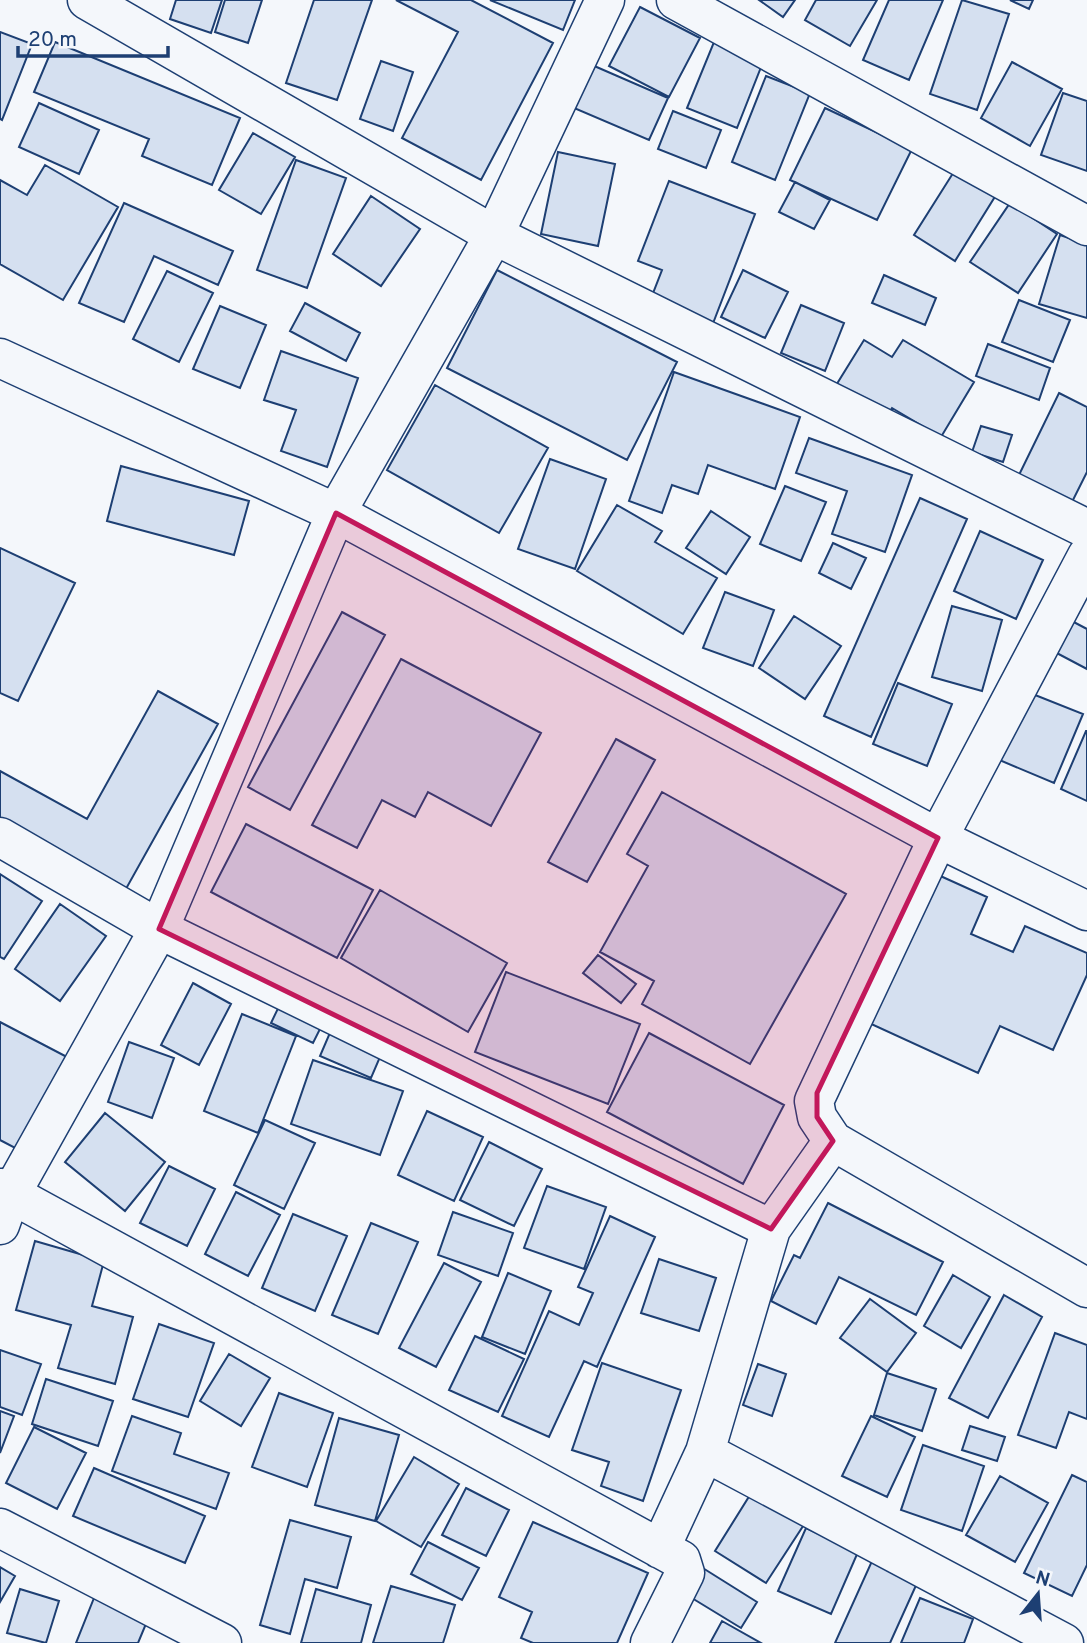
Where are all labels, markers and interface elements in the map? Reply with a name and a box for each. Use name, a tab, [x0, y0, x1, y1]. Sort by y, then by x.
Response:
scale bar	[18, 14, 168, 58]
text: 20 m	[28, 27, 77, 54]
north arrow	[1003, 1559, 1073, 1629]
text: N	[1032, 1566, 1052, 1593]

